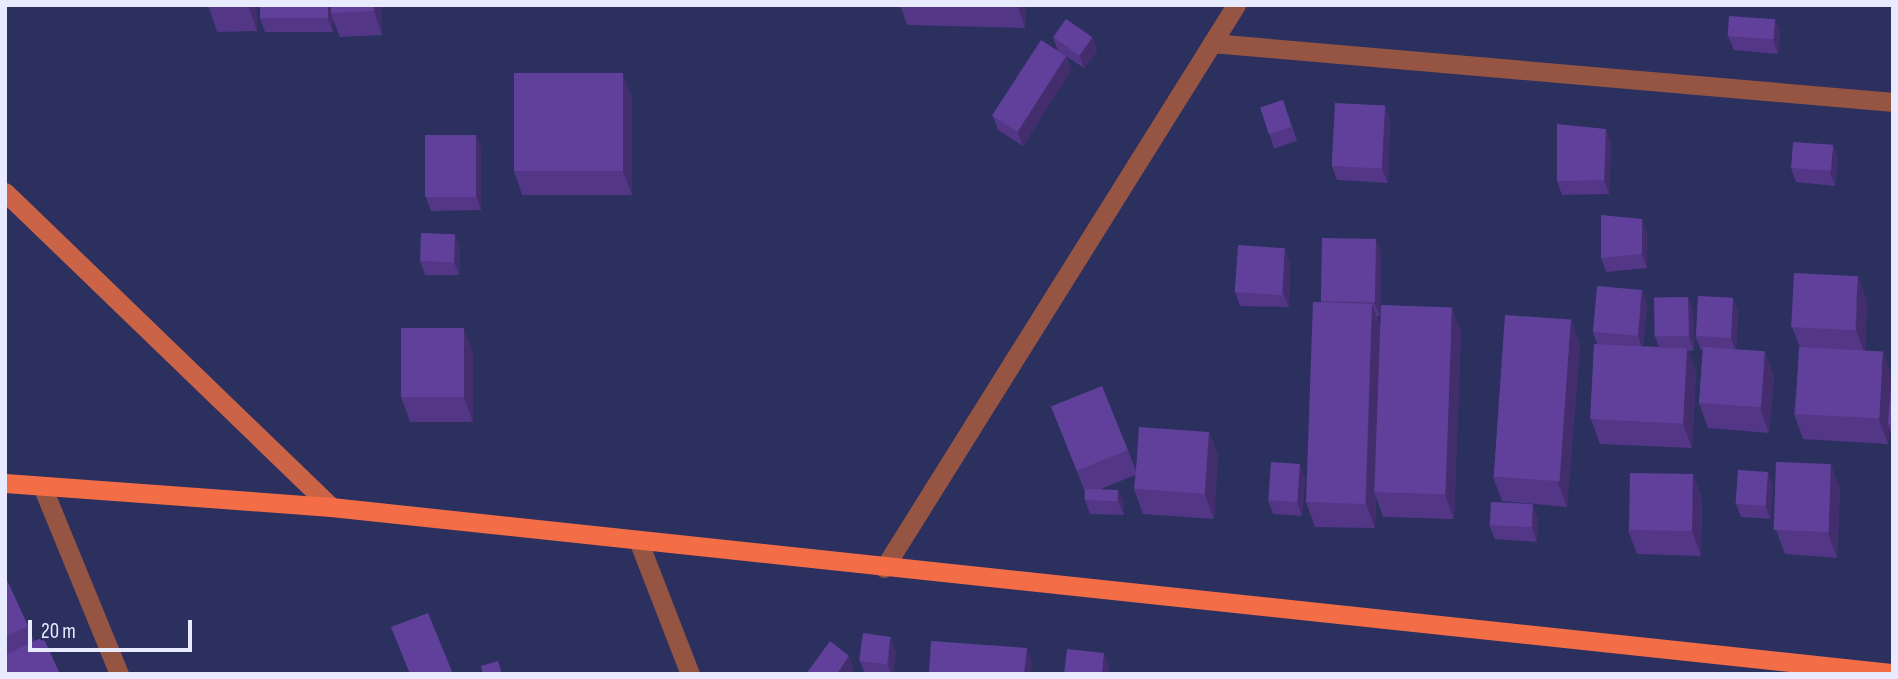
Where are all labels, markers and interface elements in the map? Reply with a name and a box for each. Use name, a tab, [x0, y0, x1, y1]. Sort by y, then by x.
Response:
scale bar	[32, 606, 196, 650]
text: 20 m	[41, 619, 76, 644]

